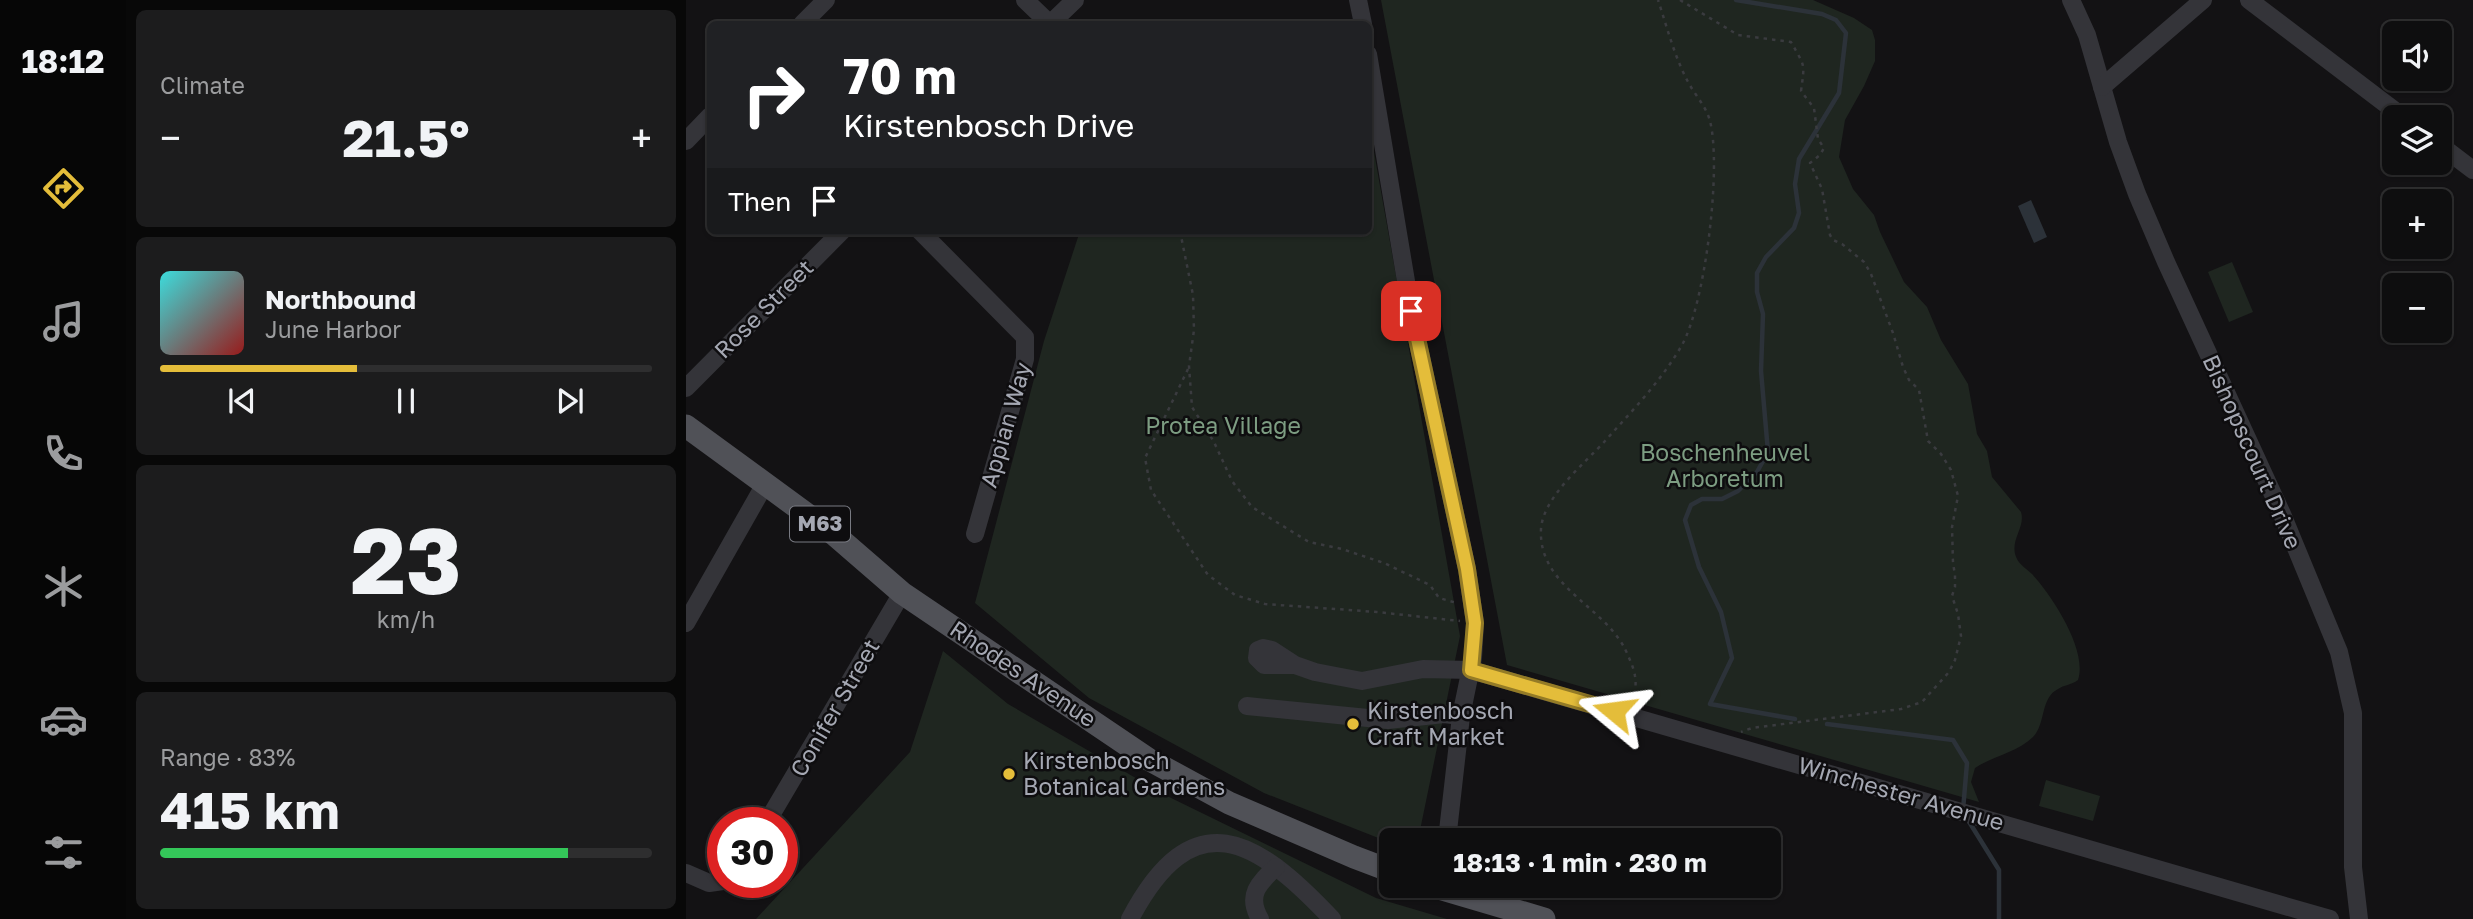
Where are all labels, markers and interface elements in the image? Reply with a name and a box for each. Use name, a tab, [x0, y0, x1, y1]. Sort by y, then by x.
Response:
map controls	[2382, 21, 2452, 343]
button: sound	[2382, 21, 2452, 91]
text: 18:12	[21, 42, 105, 80]
text: 70 m	[843, 46, 957, 105]
icon: right	[728, 49, 819, 140]
text: Climate	[160, 71, 245, 99]
button: layers	[2382, 105, 2452, 175]
text: 21.5°	[342, 106, 470, 168]
text: Kirstenbosch Drive	[843, 106, 1134, 144]
text: −	[160, 115, 181, 160]
text: +	[631, 115, 652, 160]
icon: directions	[39, 164, 88, 213]
icon: arrive	[805, 182, 843, 220]
text: Then	[728, 186, 791, 217]
button: +	[2382, 189, 2452, 259]
street label: Rose Street	[708, 253, 819, 364]
button: −	[2382, 273, 2452, 343]
pin	[1381, 281, 1441, 341]
text: Northbound	[265, 284, 416, 315]
icon: arrive	[1392, 292, 1430, 330]
icon: music	[39, 297, 88, 346]
text: June Harbor	[265, 315, 401, 343]
street label: Bishopscourt Drive	[2197, 350, 2308, 553]
street label: Appian Way	[974, 359, 1036, 491]
icon: previous	[223, 382, 261, 420]
icon: pause	[387, 382, 425, 420]
icon: next	[551, 382, 589, 420]
park label: Protea Village	[1145, 411, 1301, 439]
icon: phone	[39, 429, 88, 478]
park label: Boschenheuvel Arboretum	[1640, 438, 1810, 492]
text: 23	[350, 505, 462, 614]
road number: M63	[790, 506, 850, 542]
icon: climate	[39, 562, 88, 611]
text: km/h	[377, 605, 435, 633]
street label: Rhodes Avenue	[945, 614, 1102, 732]
street label: Conifer Street	[783, 634, 885, 781]
position arrow	[1577, 674, 1651, 748]
icon: car	[39, 695, 88, 744]
place label: Kirstenbosch Craft Market	[1367, 696, 1514, 750]
marker: Kirstenbosch Craft Market	[1345, 716, 1361, 732]
text: Range · 83%	[160, 743, 295, 771]
place label: Kirstenbosch Botanical Gardens	[1023, 746, 1225, 800]
street label: Winchester Avenue	[1795, 750, 2008, 836]
marker: Kirstenbosch Botanical Gardens	[1001, 766, 1017, 782]
text: 415 km	[160, 778, 340, 840]
speed limit sign: 30	[707, 807, 798, 898]
icon: filters	[39, 828, 88, 877]
text: 18:13 · 1 min · 230 m	[1453, 847, 1707, 878]

